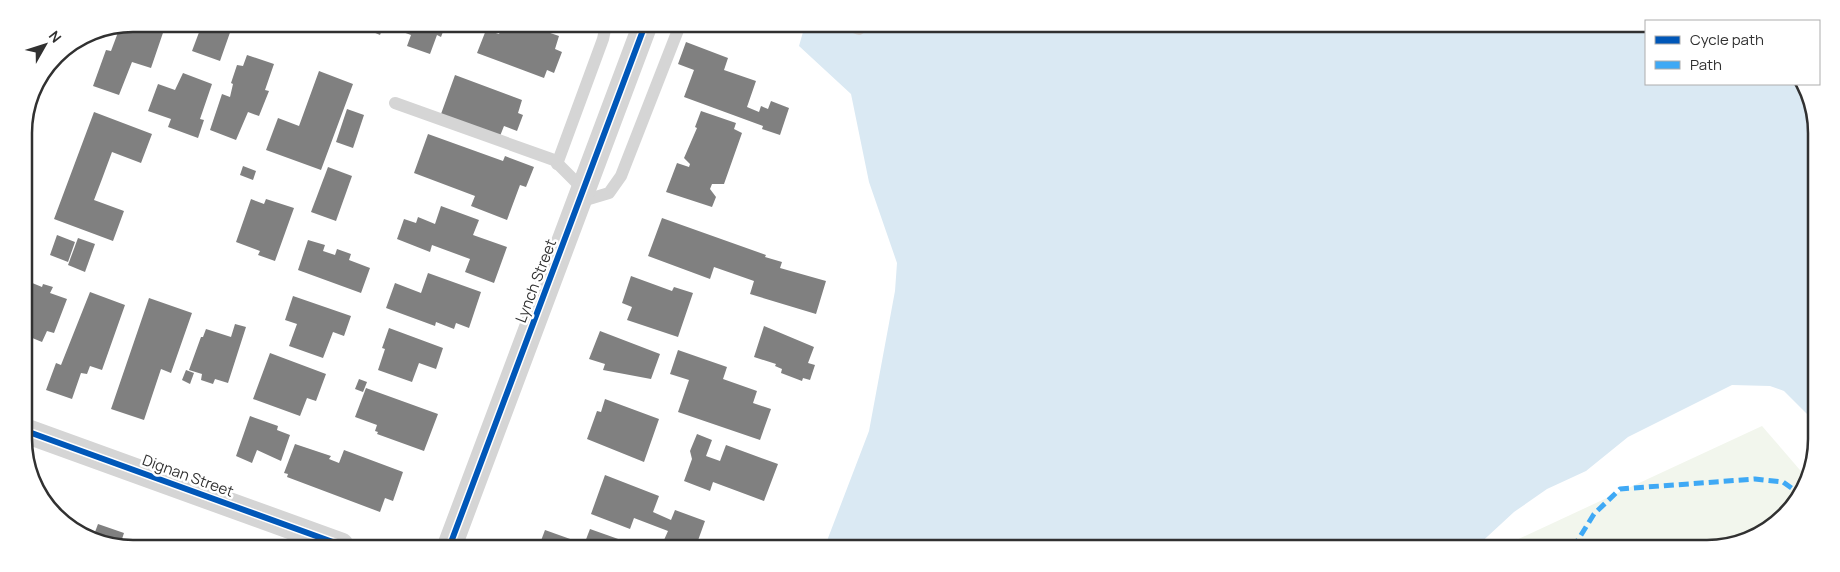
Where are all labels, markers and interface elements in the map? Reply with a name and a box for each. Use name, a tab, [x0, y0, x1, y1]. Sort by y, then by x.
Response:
north arrow	[20, 20, 70, 70]
legend	[1645, 20, 1820, 85]
text: N	[45, 27, 66, 46]
text: Cycle path	[1690, 29, 1764, 50]
text: Path	[1690, 54, 1722, 75]
street label: Lynch Street	[510, 236, 561, 326]
street label: Dignan Street	[140, 449, 237, 502]

